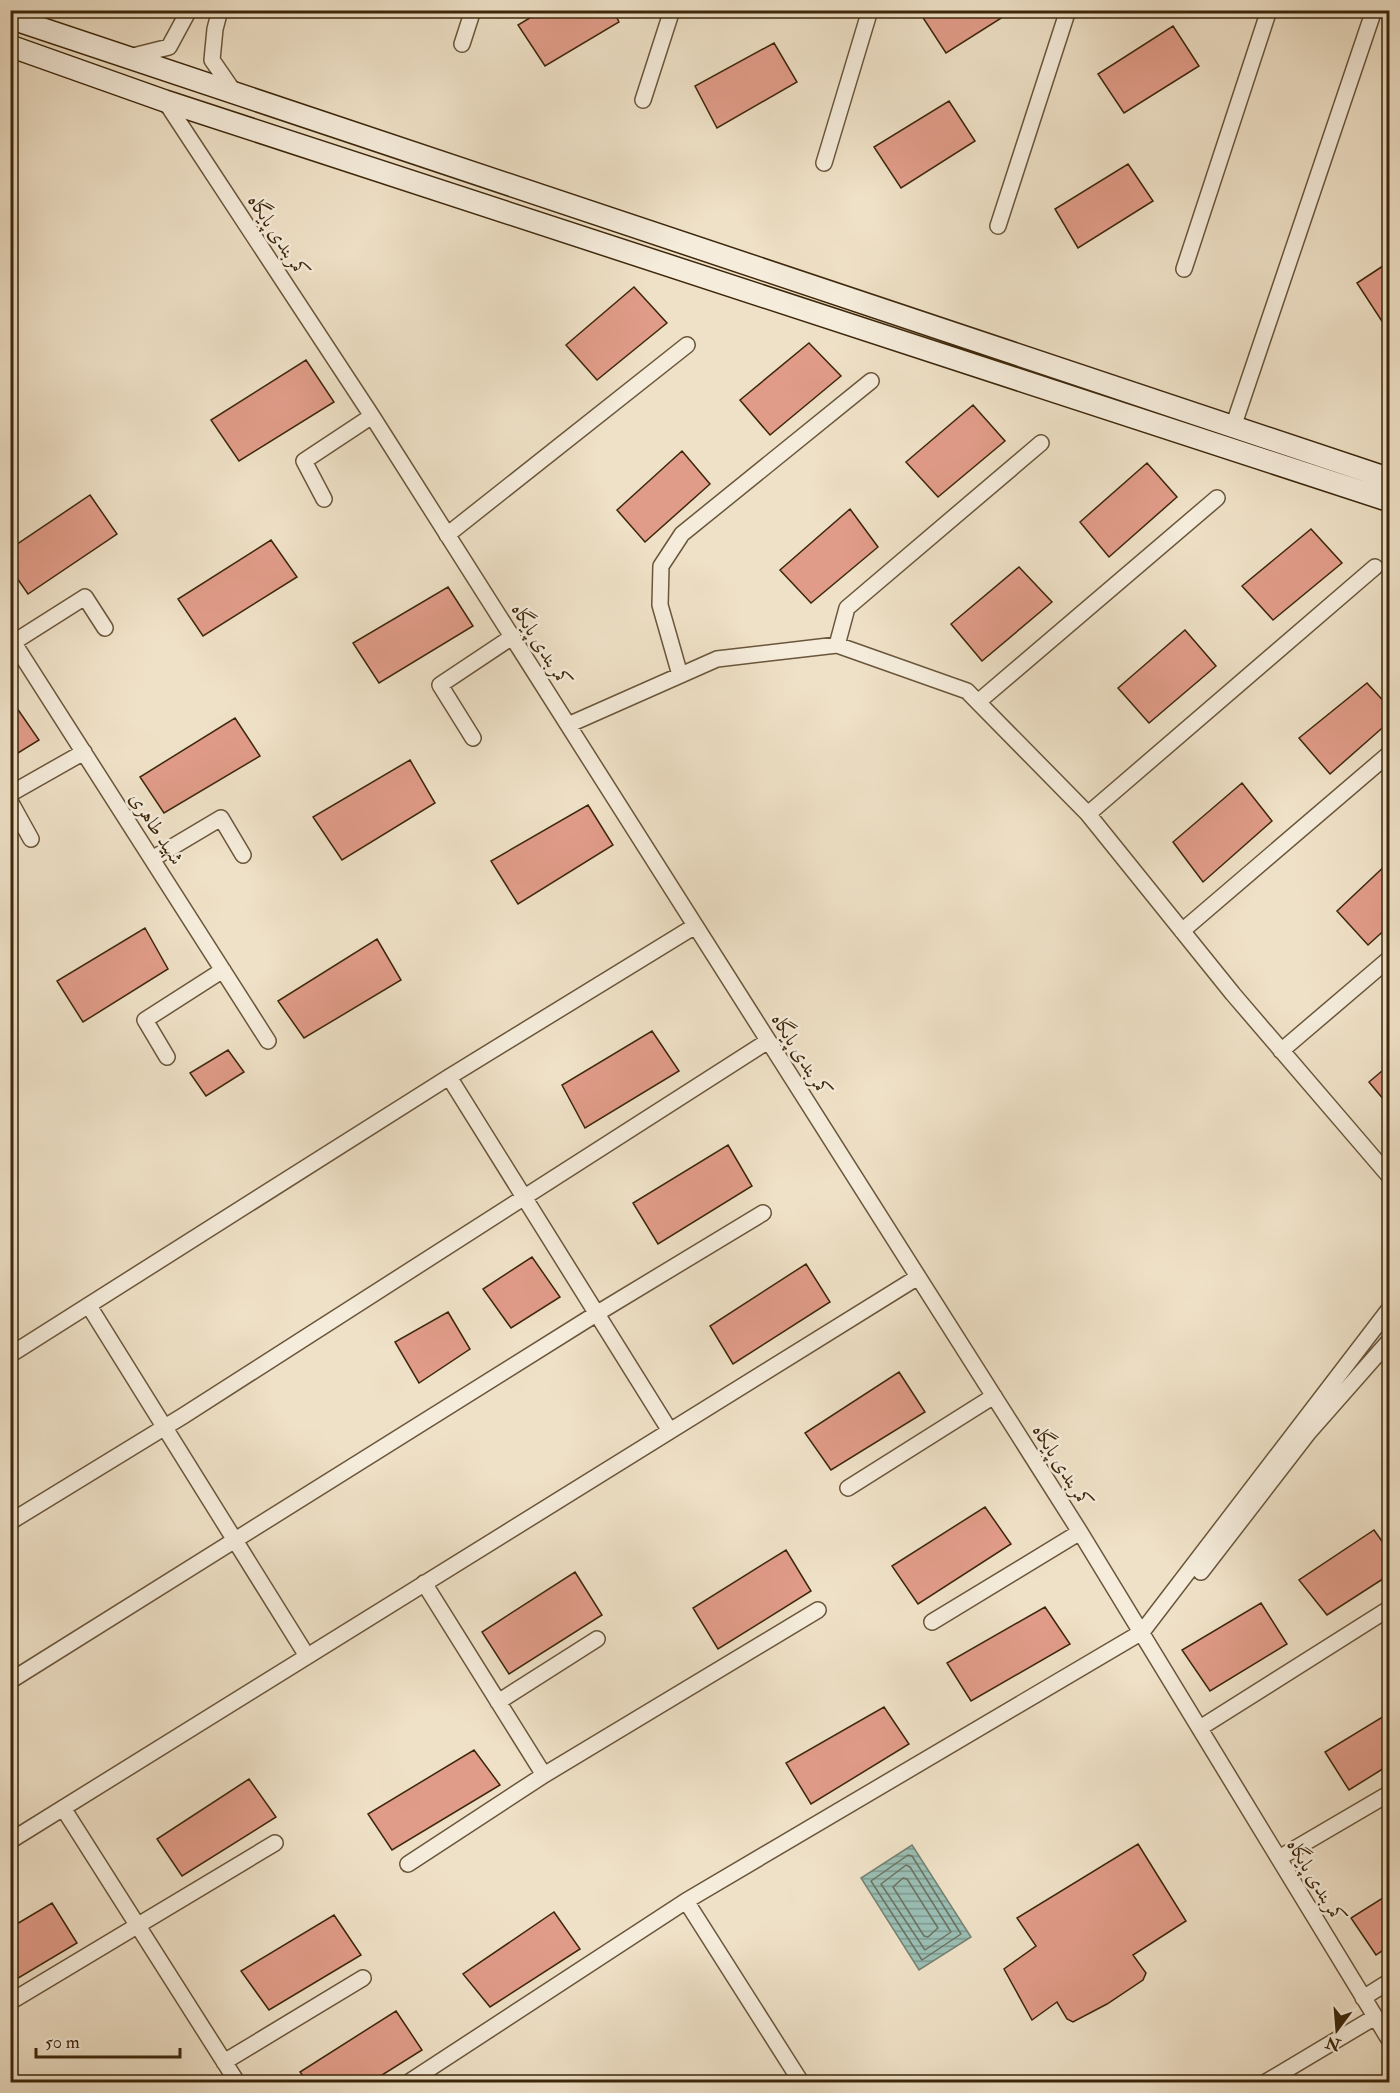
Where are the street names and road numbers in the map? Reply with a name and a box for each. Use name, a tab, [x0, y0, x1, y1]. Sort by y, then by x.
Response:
street label: کمربندی پایگاه	[241, 189, 316, 284]
street label: کمربندی پایگاه	[504, 598, 578, 693]
street label: شهید طاهری	[124, 787, 189, 869]
street label: کمربندی پایگاه	[764, 1008, 838, 1103]
street label: کمربندی پایگاه	[1025, 1419, 1099, 1514]
street label: کمربندی پایگاه	[1280, 1834, 1353, 1929]

